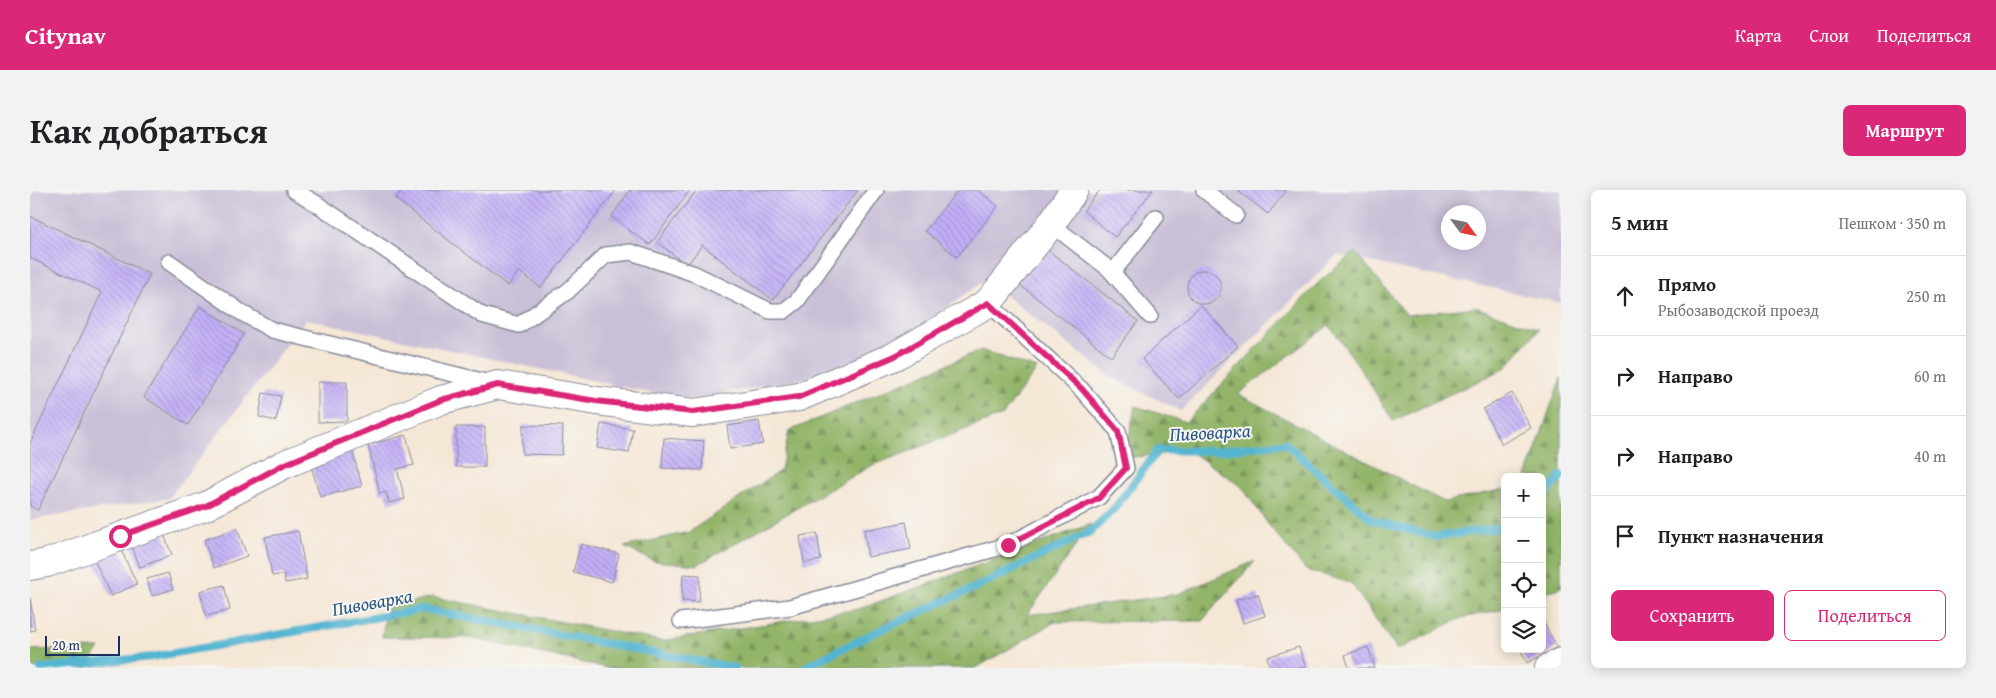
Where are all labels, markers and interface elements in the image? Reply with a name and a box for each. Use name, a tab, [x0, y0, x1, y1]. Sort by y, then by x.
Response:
text: Citynav	[25, 18, 106, 53]
text: Карта	[1735, 22, 1782, 49]
text: Слои	[1810, 22, 1849, 49]
text: Поделиться	[1877, 22, 1971, 49]
text: Как добраться	[30, 105, 268, 156]
button: Маршрут	[1843, 105, 1966, 156]
north arrow	[1441, 205, 1486, 250]
text: 5 мин	[1611, 207, 1668, 238]
text: Пешком · 350 m	[1839, 211, 1946, 235]
text: Прямо	[1658, 270, 1716, 298]
icon: ahead	[1611, 282, 1639, 310]
text: 250 m	[1906, 284, 1946, 308]
text: Рыбозаводской проезд	[1658, 298, 1819, 322]
icon: right	[1611, 362, 1639, 390]
text: Направо	[1658, 362, 1733, 390]
text: 60 m	[1914, 364, 1946, 388]
water label: Пивоварка	[1169, 416, 1252, 448]
icon: right	[1611, 442, 1639, 470]
text: Направо	[1658, 442, 1733, 470]
text: 40 m	[1914, 444, 1946, 468]
map controls	[1501, 473, 1546, 653]
button: +	[1501, 473, 1546, 518]
button: −	[1501, 518, 1546, 563]
icon: arrive	[1611, 522, 1639, 550]
text: Пункт назначения	[1658, 522, 1824, 550]
route start	[109, 525, 132, 548]
route end	[997, 534, 1020, 557]
button: locate	[1501, 563, 1546, 608]
water label: Пивоварка	[329, 581, 415, 623]
button: Сохранить	[1611, 590, 1774, 641]
button: Поделиться	[1784, 590, 1946, 641]
button: layers	[1501, 608, 1546, 653]
scale bar	[45, 633, 120, 656]
text: 20 m	[52, 635, 80, 655]

